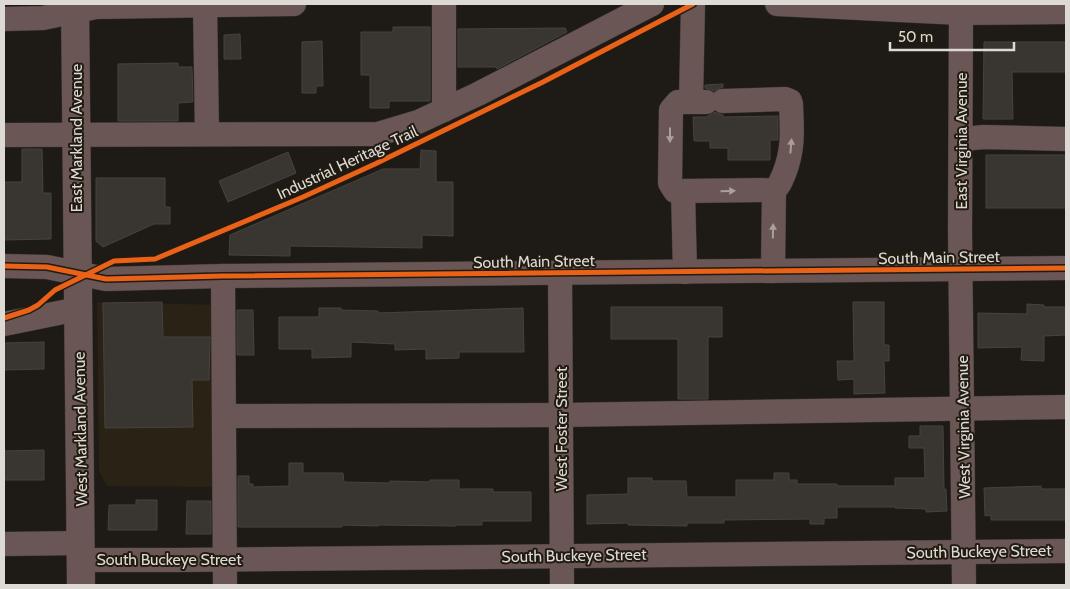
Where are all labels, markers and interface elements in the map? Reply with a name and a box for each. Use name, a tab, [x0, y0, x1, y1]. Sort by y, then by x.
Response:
scale bar	[890, 20, 1014, 52]
text: 50 m	[898, 28, 933, 46]
street label: East Markland Avenue	[67, 64, 86, 212]
street label: East Virginia Avenue	[952, 73, 971, 210]
street label: Industrial Heritage Trail	[274, 121, 421, 203]
one-way arrow	[666, 127, 674, 143]
one-way arrow	[788, 138, 796, 154]
one-way arrow	[721, 187, 737, 195]
one-way arrow	[769, 222, 777, 238]
street label: South Main Street	[878, 247, 1001, 268]
street label: South Main Street	[473, 251, 596, 272]
street label: West Markland Avenue	[70, 351, 91, 507]
street label: West Virginia Avenue	[953, 355, 974, 499]
street label: West Foster Street	[552, 366, 571, 491]
street label: South Buckeye Street	[906, 541, 1052, 562]
street label: South Buckeye Street	[501, 545, 647, 566]
street label: South Buckeye Street	[96, 550, 242, 569]

